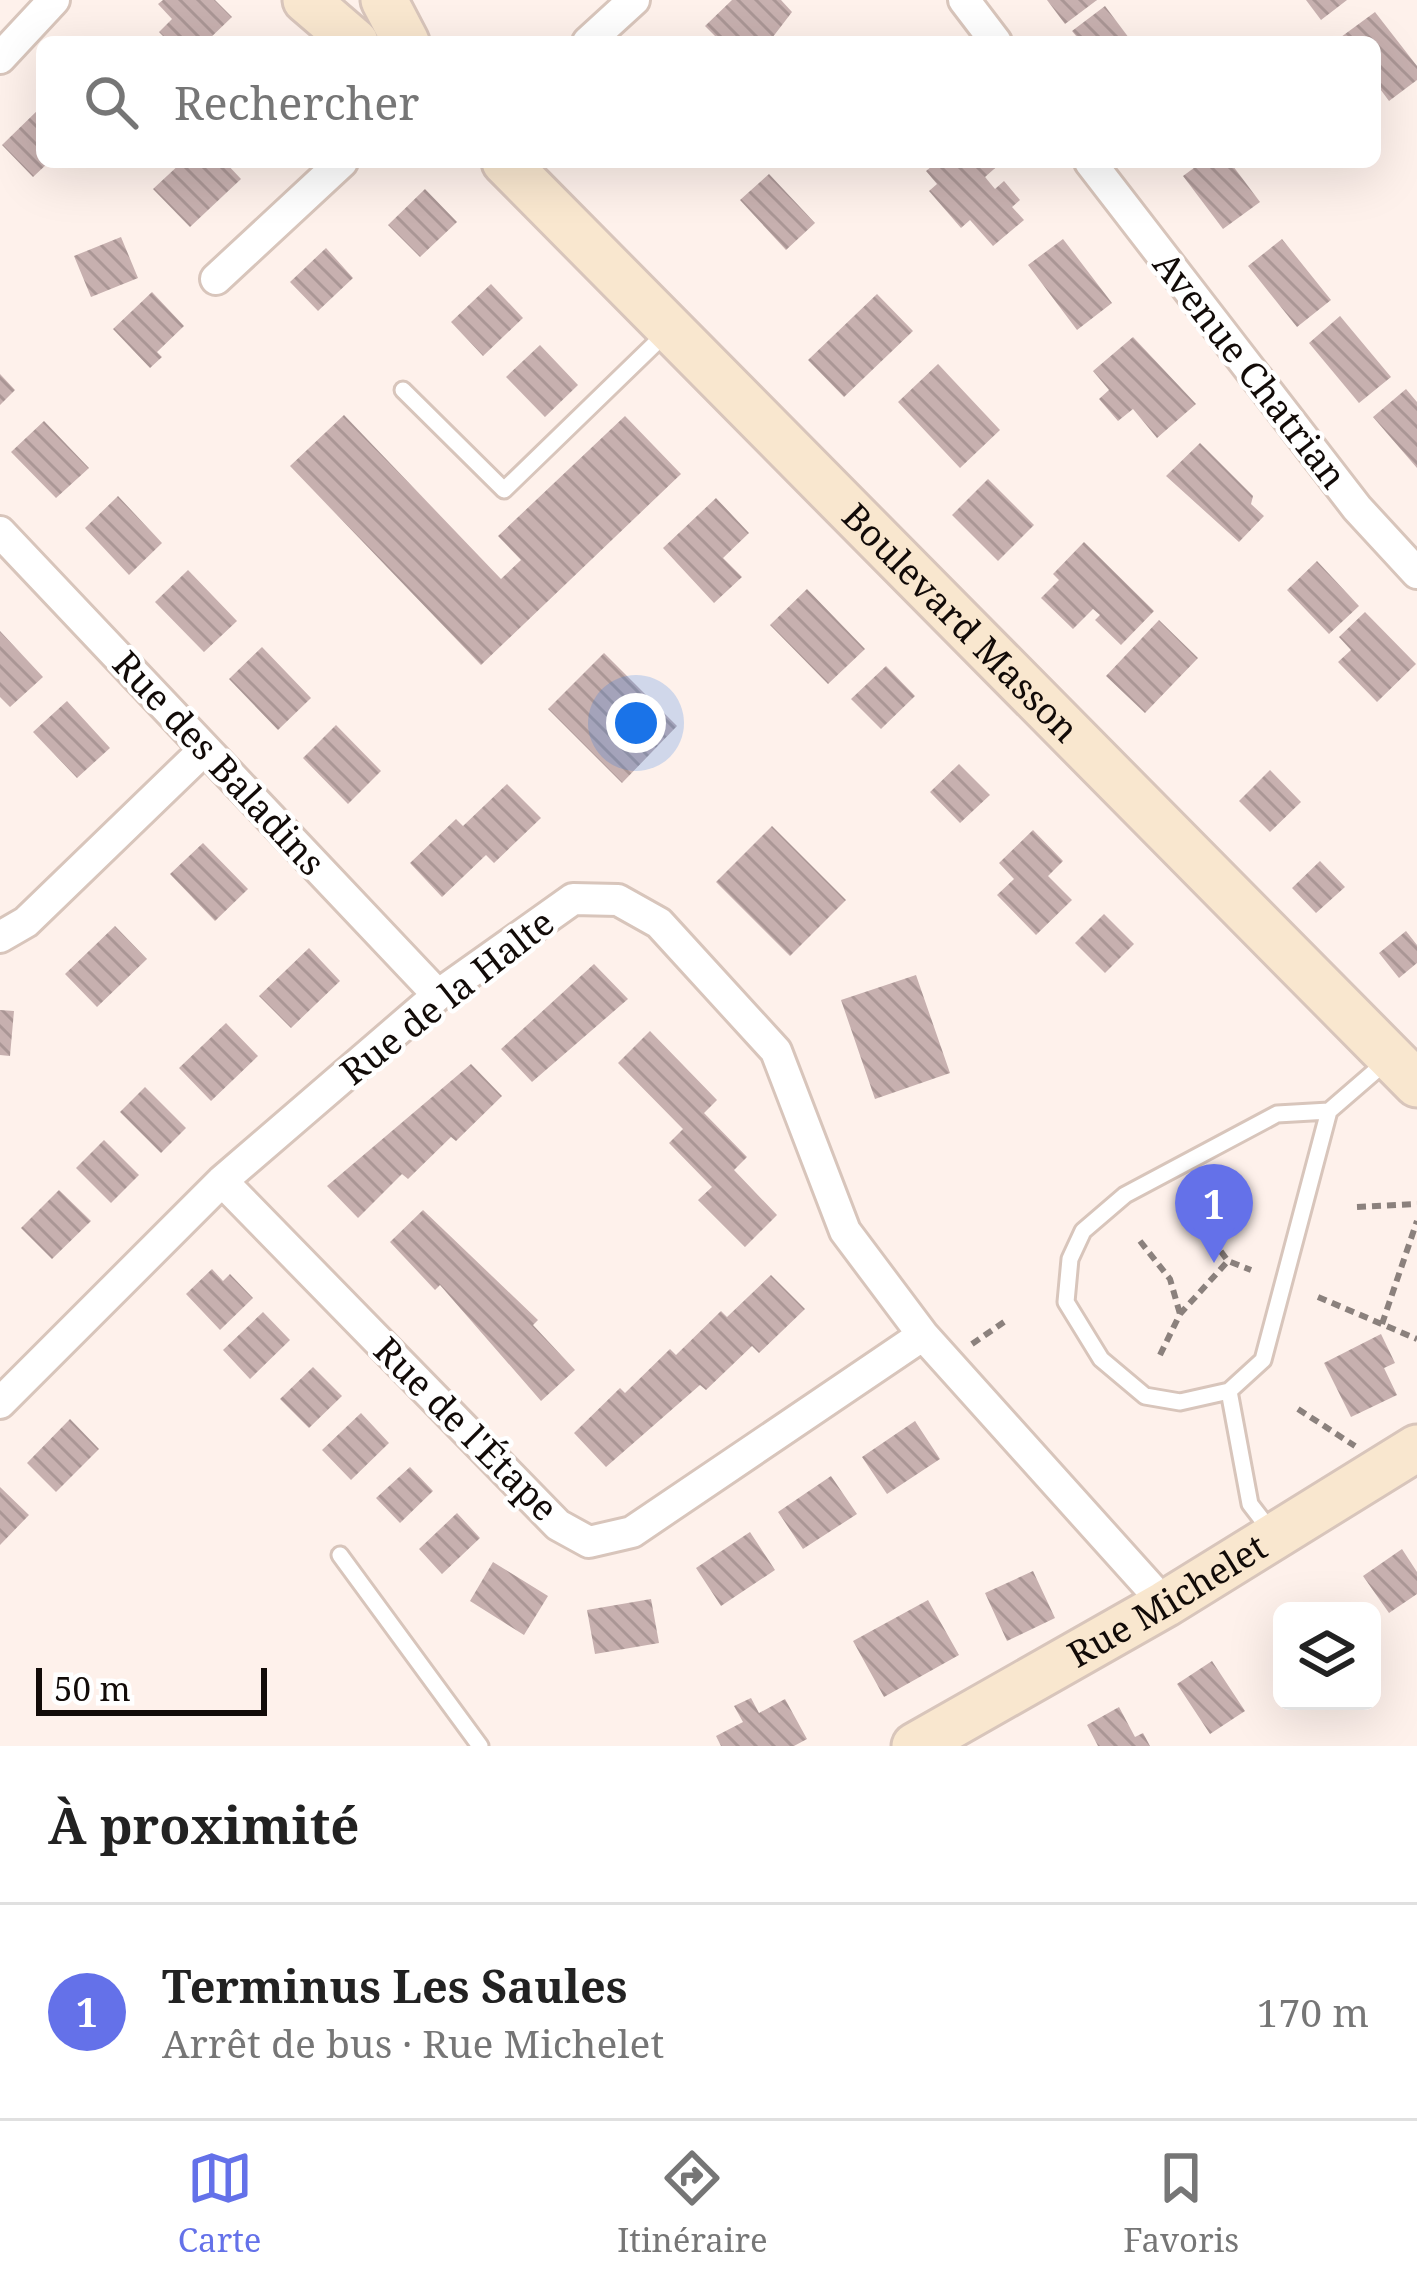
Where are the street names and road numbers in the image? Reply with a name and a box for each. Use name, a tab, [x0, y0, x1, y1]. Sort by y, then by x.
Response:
street label: Avenue Chatrian	[1142, 241, 1358, 498]
street label: Boulevard Masson	[832, 492, 1090, 753]
street label: Rue des Baladins	[102, 640, 336, 886]
street label: Rue de la Halte	[330, 898, 564, 1095]
street label: Rue de l'Étape	[364, 1326, 569, 1531]
street label: Rue Michelet	[1059, 1522, 1276, 1678]

